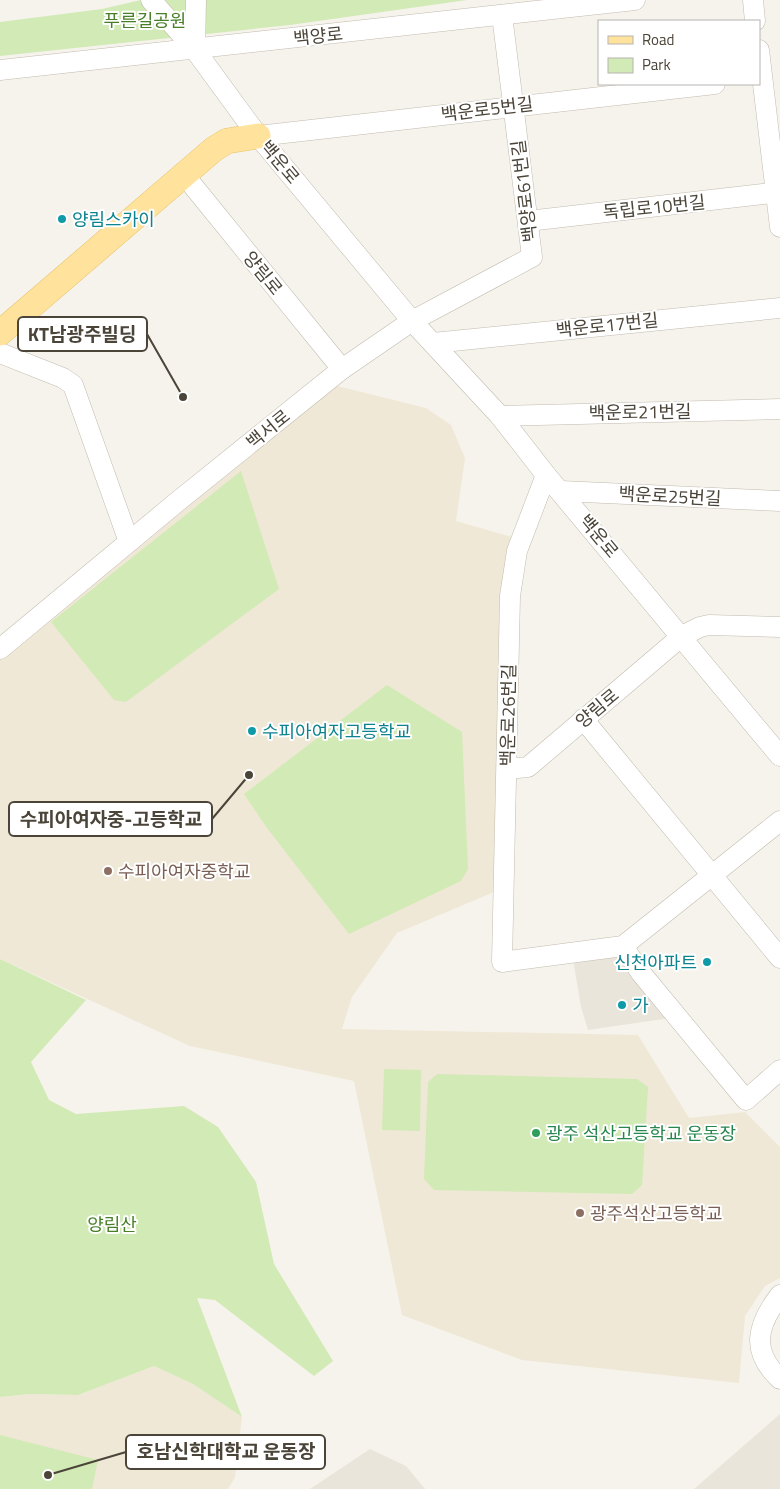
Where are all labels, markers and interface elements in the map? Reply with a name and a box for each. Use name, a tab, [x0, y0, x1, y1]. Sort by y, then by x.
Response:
park label: 푸른길공원	[104, 7, 186, 34]
street label: 백양로	[292, 20, 344, 52]
legend	[598, 20, 760, 85]
text: Road	[642, 28, 674, 51]
text: Park	[642, 53, 671, 76]
street label: 백운로5번길	[439, 90, 535, 128]
street label: 백운로	[254, 134, 306, 190]
street label: 백양로61번길	[504, 138, 544, 244]
street label: 독립로10번길	[601, 188, 707, 226]
place label: 양림스카이	[72, 206, 155, 233]
marker: 양림스카이	[56, 213, 68, 225]
street label: 양림로	[237, 245, 289, 301]
street label: 백운로17번길	[554, 306, 660, 344]
callout: KT남광주빌딩	[18, 317, 147, 351]
text: KT남광주빌딩	[28, 319, 136, 348]
street label: 백운로21번길	[588, 398, 692, 426]
street label: 백서로	[240, 403, 296, 455]
street label: 백운로25번길	[618, 480, 722, 512]
street label: 백운로	[573, 508, 625, 564]
street label: 백운로26번길	[494, 663, 522, 767]
street label: 양림로	[569, 682, 625, 734]
place label: 수피아여자고등학교	[262, 718, 411, 745]
marker: 수피아여자고등학교	[246, 725, 258, 737]
callout: 수피아여자중-고등학교	[9, 802, 212, 836]
text: 수피아여자중-고등학교	[20, 804, 202, 833]
place label: 수피아여자중학교	[118, 858, 250, 885]
marker: 수피아여자중학교	[102, 865, 114, 877]
place label: 신천아파트	[614, 949, 697, 976]
marker: 신천아파트	[701, 956, 713, 968]
place label: 가	[632, 992, 649, 1019]
marker: 가	[616, 999, 628, 1011]
place label: 광주 석산고등학교 운동장	[546, 1120, 736, 1147]
marker: 광주 석산고등학교 운동장	[530, 1127, 542, 1139]
place label: 광주석산고등학교	[590, 1200, 722, 1227]
marker: 광주석산고등학교	[574, 1207, 586, 1219]
park label: 양림산	[87, 1211, 137, 1238]
callout: 호남신학대학교 운동장	[126, 1435, 325, 1469]
text: 호남신학대학교 운동장	[137, 1436, 315, 1465]

